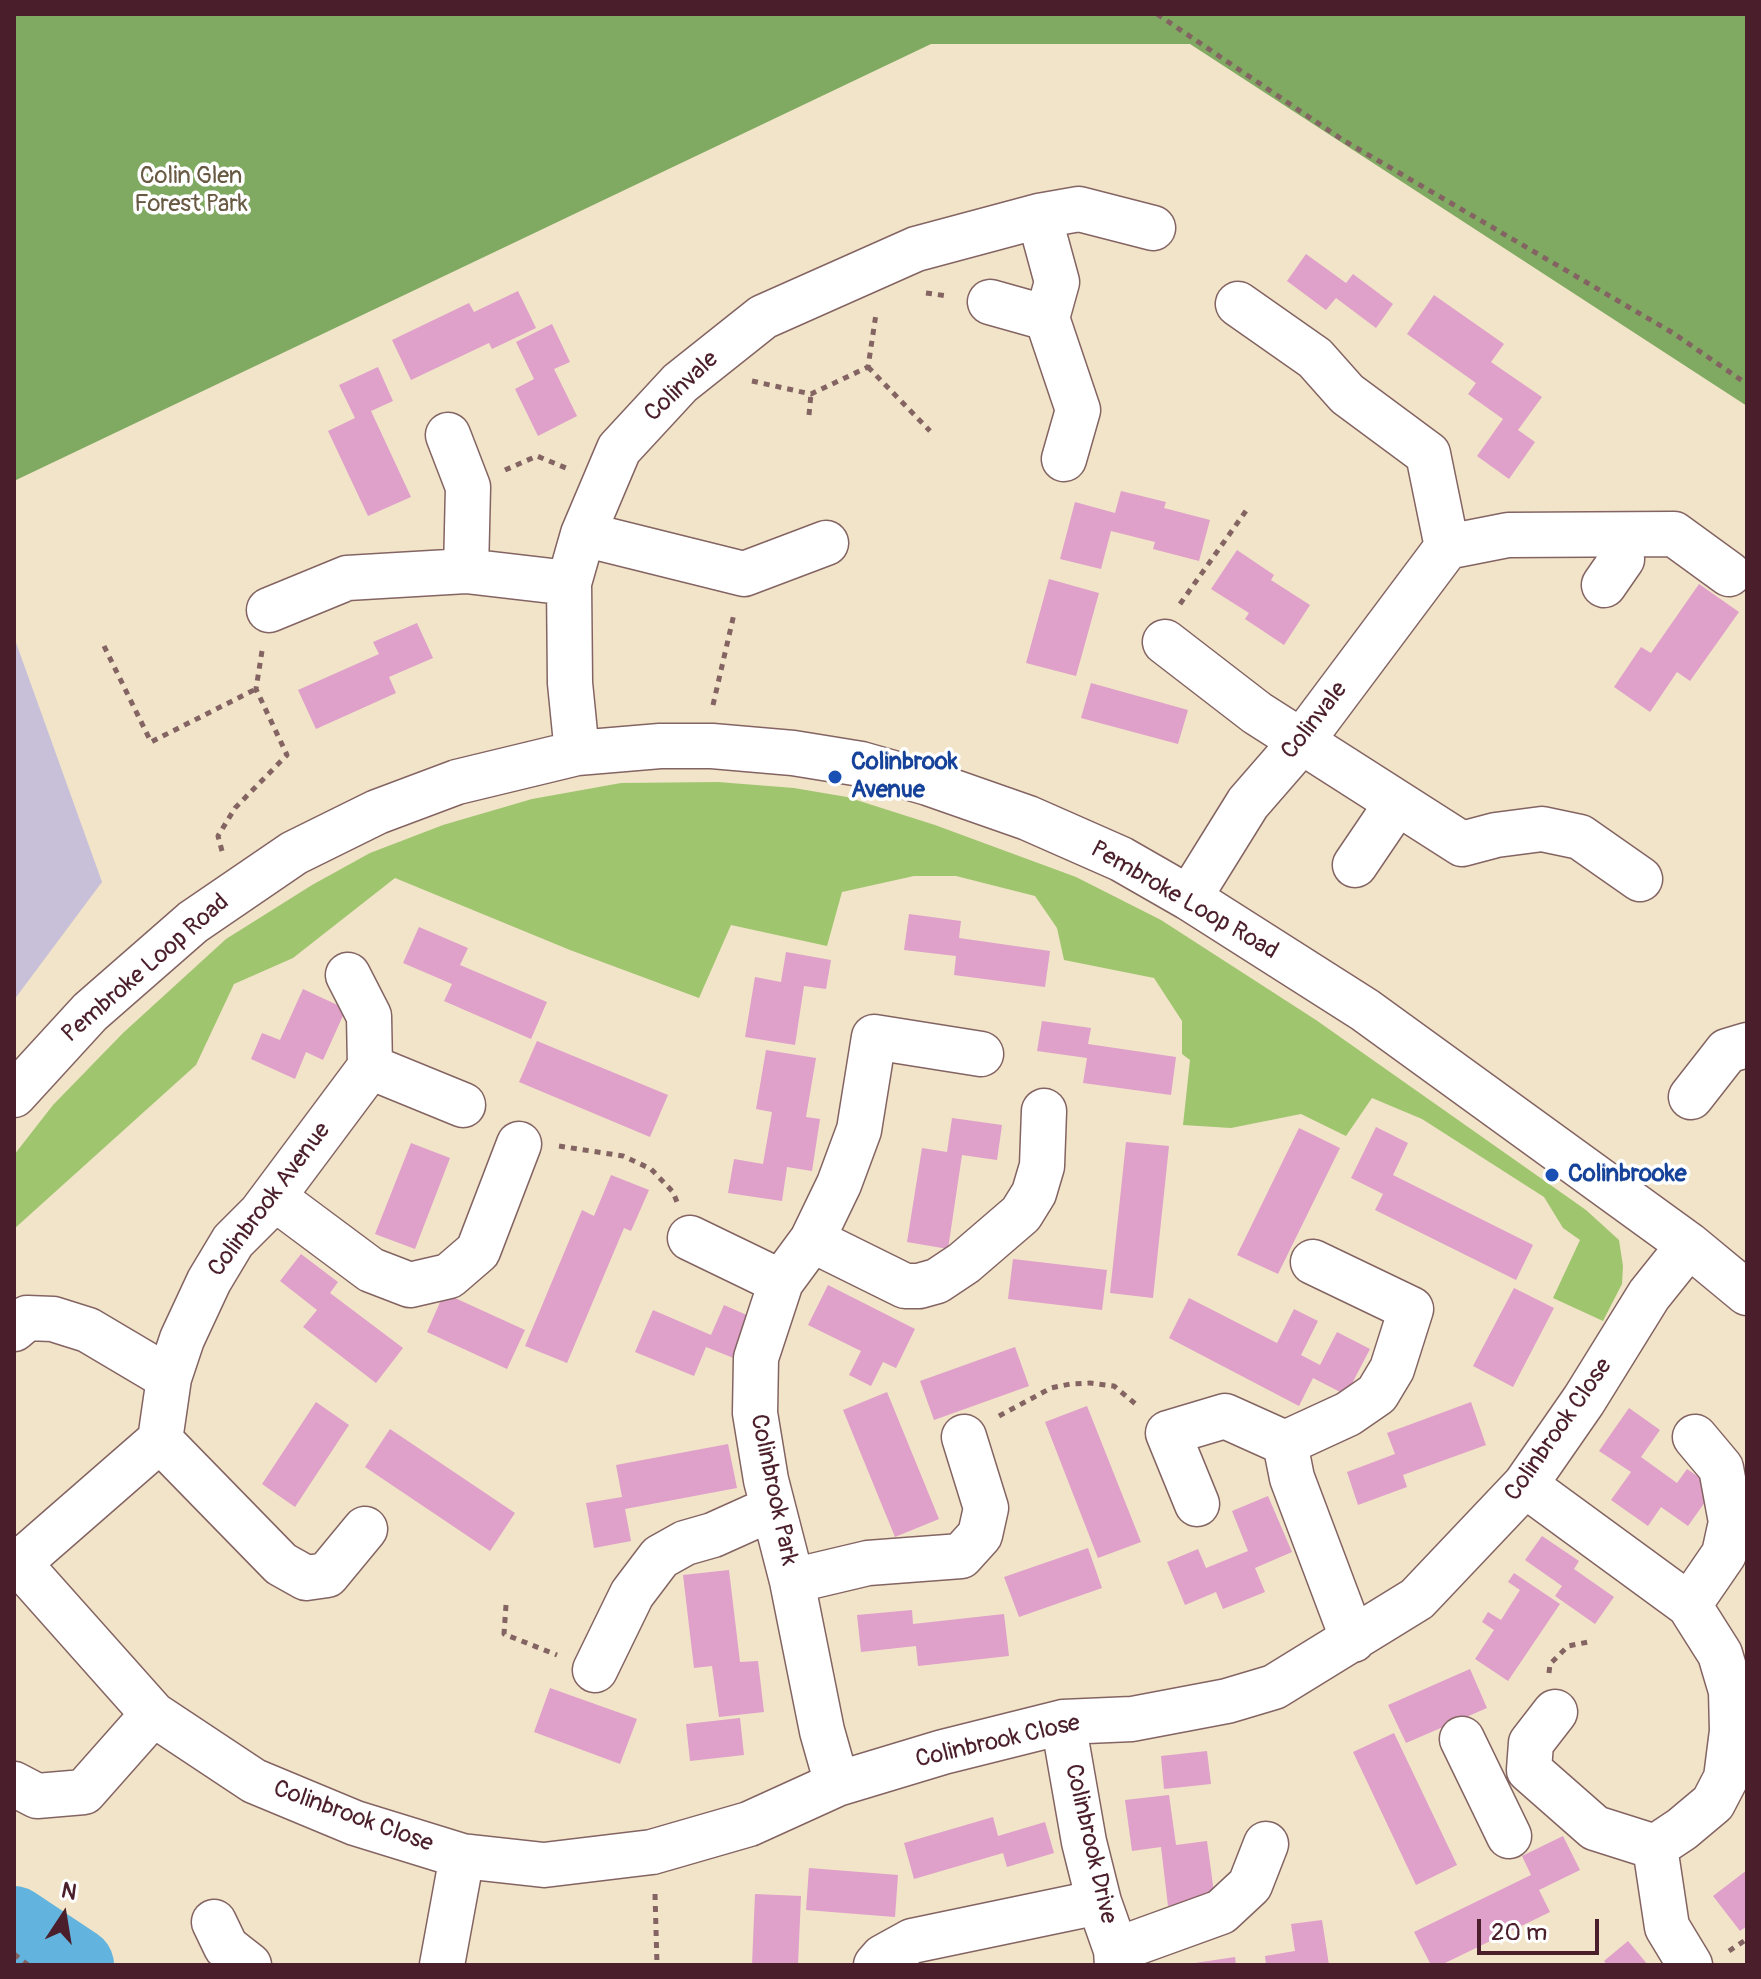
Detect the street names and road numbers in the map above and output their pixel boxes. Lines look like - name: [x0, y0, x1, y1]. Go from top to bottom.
- street label: Colinvale: [639, 346, 725, 428]
- street label: Colinvale: [1276, 676, 1354, 766]
- street label: Pembroke Loop Road: [1085, 836, 1283, 966]
- street label: Pembroke Loop Road: [57, 889, 235, 1049]
- street label: Colinbrook Avenue: [203, 1117, 337, 1283]
- street label: Colinbrook Close: [1499, 1353, 1619, 1507]
- street label: Colinbrook Park: [743, 1412, 803, 1568]
- street label: Colinbrook Close: [913, 1709, 1083, 1775]
- street label: Colinbrook Drive: [1058, 1761, 1122, 1927]
- street label: Colinbrook Close: [269, 1775, 437, 1859]

